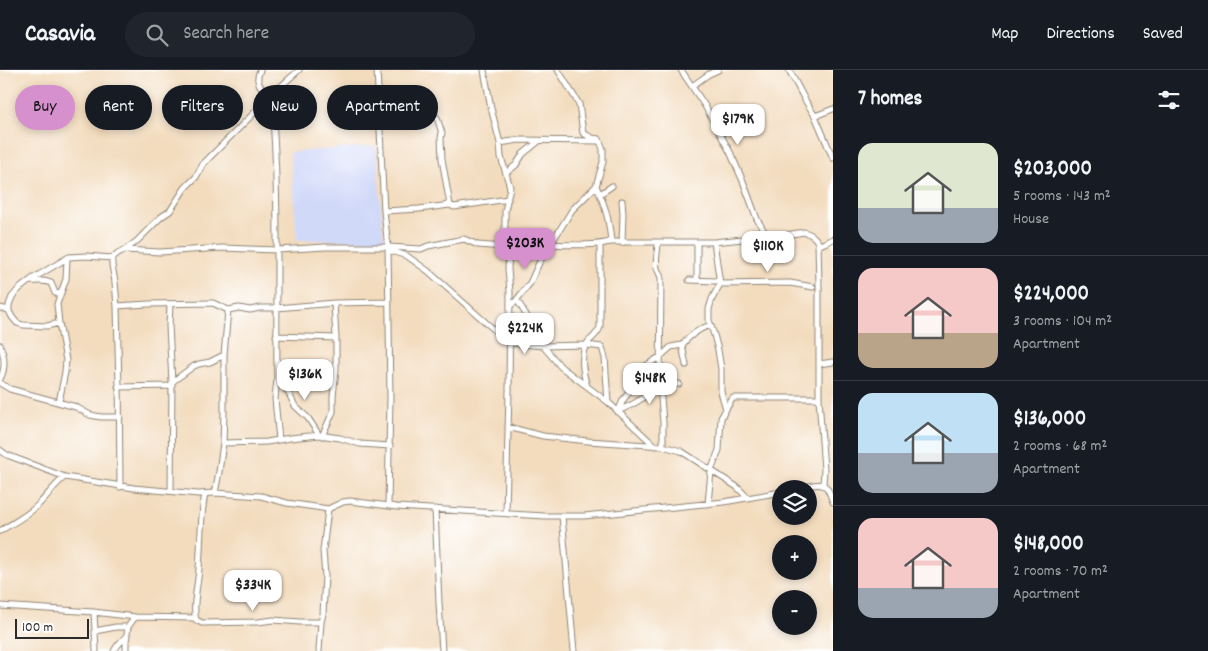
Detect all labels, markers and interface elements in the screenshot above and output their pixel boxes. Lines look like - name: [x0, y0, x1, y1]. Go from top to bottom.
- search box: [125, 12, 475, 57]
- text: Casavia: [25, 18, 95, 52]
- icon: search: [143, 21, 171, 49]
- text: Search here: [183, 21, 269, 48]
- text: Map: [991, 22, 1018, 47]
- text: Directions: [1046, 22, 1115, 47]
- text: Saved: [1143, 22, 1183, 47]
- chip: Buy: [15, 85, 75, 130]
- chip: Rent: [85, 85, 152, 130]
- chip: Filters: [162, 85, 243, 130]
- chip: New: [253, 85, 317, 130]
- chip: Apartment: [327, 85, 438, 130]
- text: 7 homes: [858, 85, 922, 115]
- icon: filters: [1155, 86, 1183, 114]
- pin: $179K: [703, 104, 773, 146]
- text: $179K: [722, 108, 754, 131]
- text: $203,000: [1013, 155, 1092, 185]
- icon: home: [898, 163, 958, 223]
- text: 5 rooms · 143 m²: [1013, 185, 1111, 208]
- text: House: [1013, 208, 1049, 231]
- pin: $203K: [490, 228, 560, 270]
- pin: $110K: [733, 230, 803, 273]
- text: $203K: [506, 232, 544, 255]
- text: $110K: [752, 235, 784, 258]
- text: $224,000: [1013, 280, 1089, 310]
- icon: home: [898, 288, 958, 348]
- text: 3 rooms · 104 m²: [1013, 310, 1112, 333]
- pin: $224K: [490, 312, 560, 355]
- text: $224K: [507, 317, 543, 340]
- text: Apartment: [1013, 333, 1080, 356]
- pin: $136K: [270, 358, 340, 401]
- pin: $148K: [615, 362, 685, 405]
- text: $136K: [288, 363, 322, 386]
- text: $148K: [634, 367, 666, 390]
- text: $136,000: [1013, 405, 1086, 435]
- icon: home: [898, 413, 958, 473]
- text: 2 rooms · 68 m²: [1013, 435, 1107, 458]
- text: Apartment: [1013, 458, 1080, 481]
- map controls: [772, 480, 817, 635]
- button: layers: [772, 480, 817, 525]
- text: $148,000: [1013, 530, 1084, 560]
- button: +: [772, 535, 817, 580]
- icon: home: [898, 538, 958, 598]
- text: 2 rooms · 70 m²: [1013, 560, 1108, 583]
- pin: $334K: [218, 570, 288, 612]
- text: $334K: [235, 574, 271, 597]
- text: Apartment: [1013, 583, 1080, 606]
- button: −: [772, 590, 817, 635]
- scale bar: [15, 616, 89, 639]
- text: 100 m: [22, 618, 53, 638]

